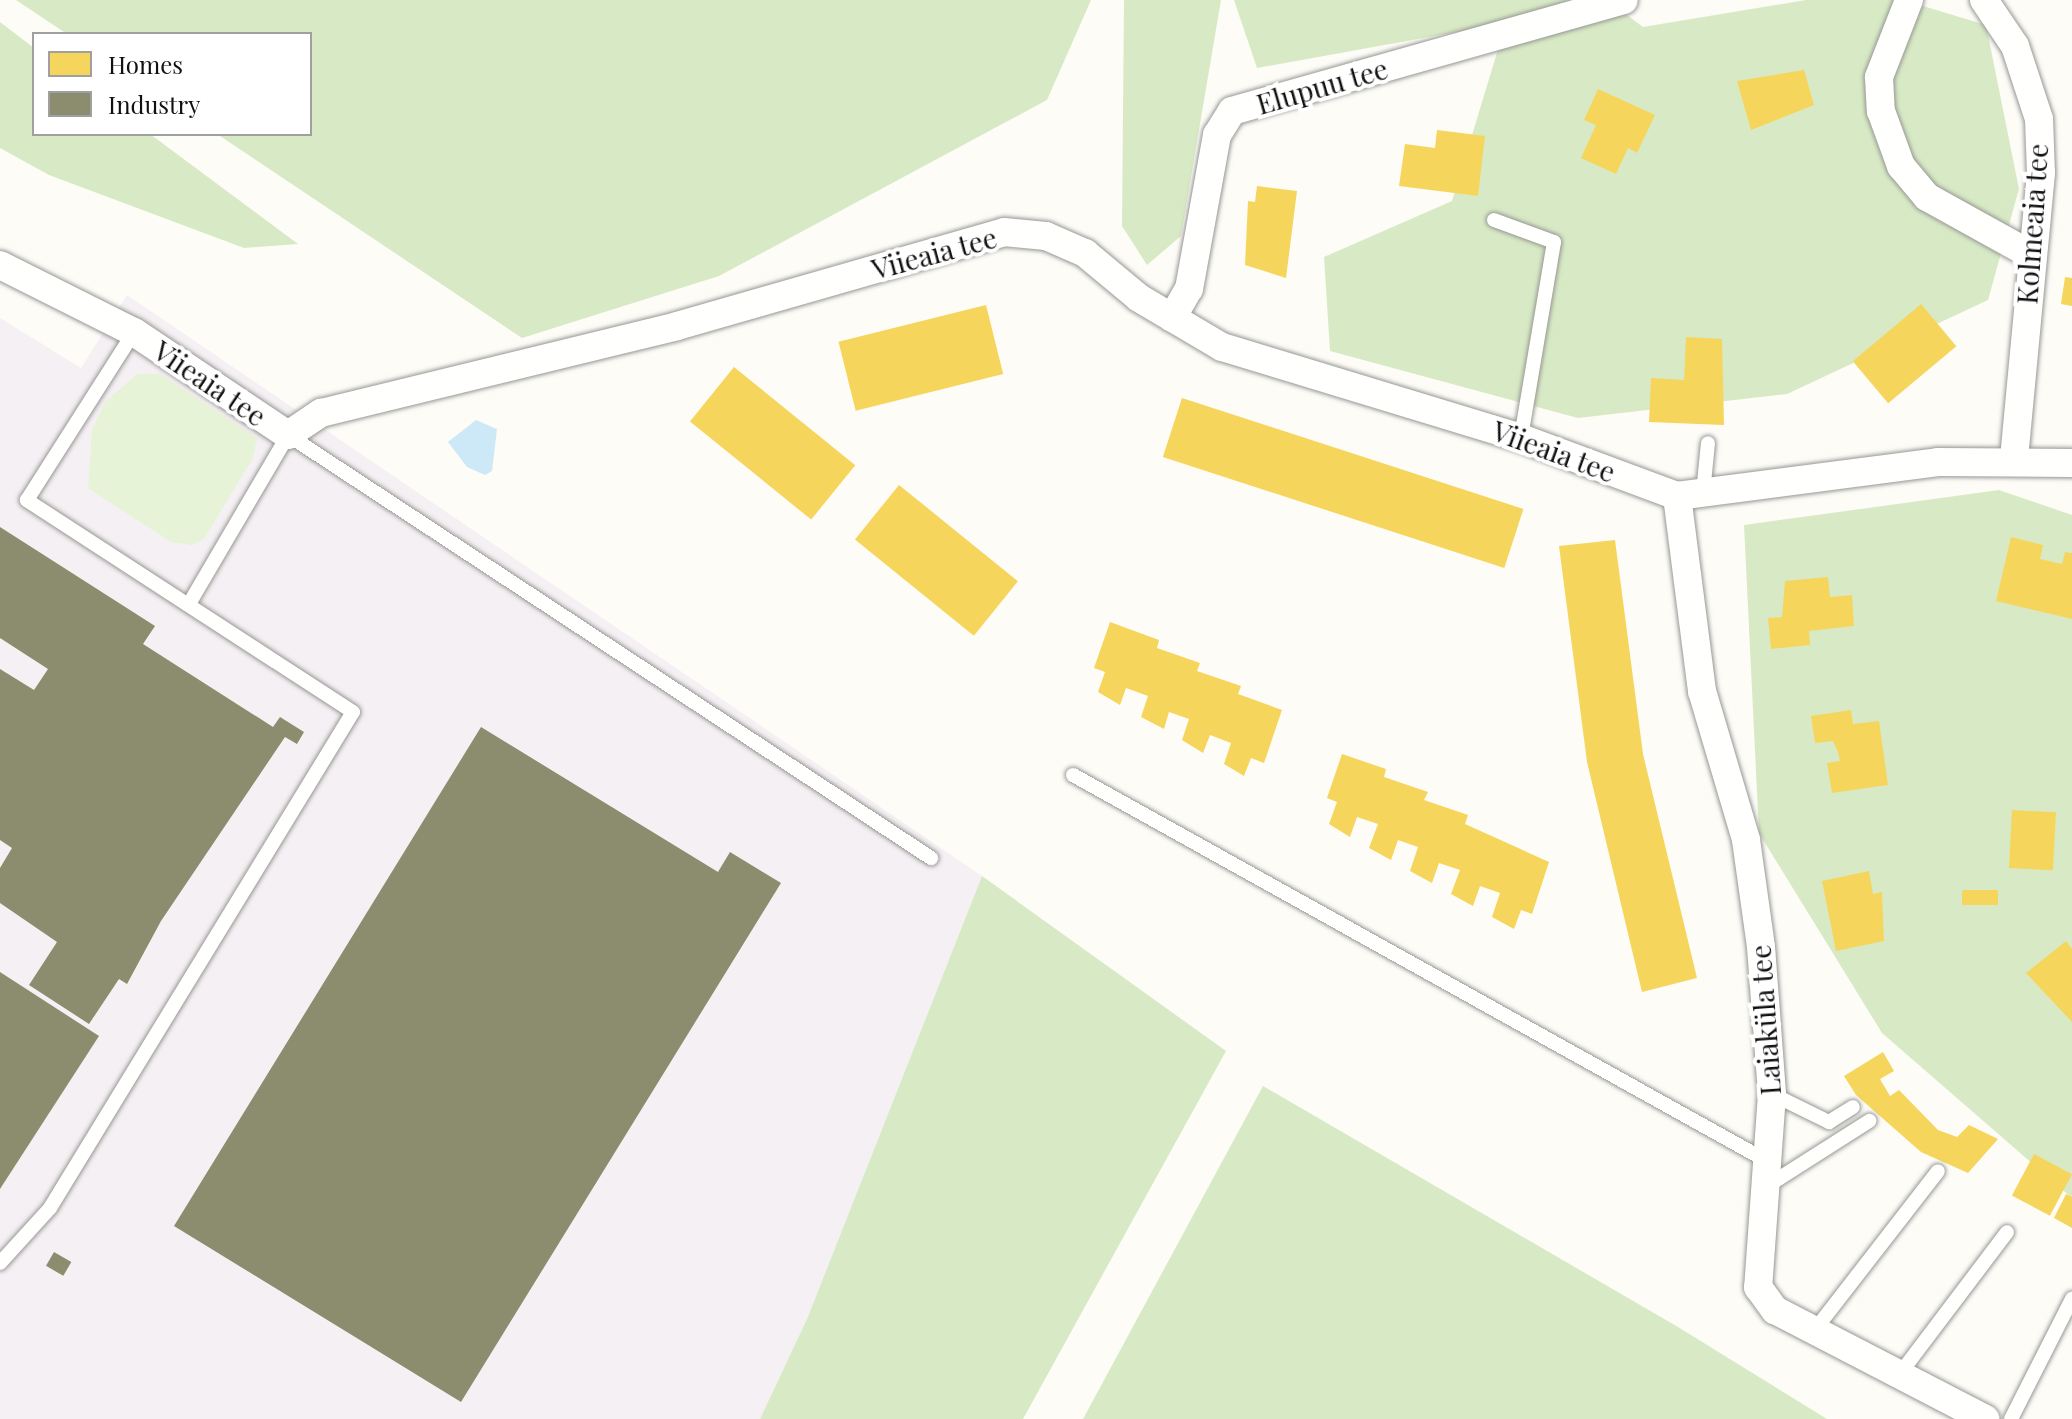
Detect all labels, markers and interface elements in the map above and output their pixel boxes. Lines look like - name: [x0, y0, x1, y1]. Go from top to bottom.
- legend: [32, 32, 312, 136]
- text: Homes: [108, 48, 183, 80]
- street label: Elupuu tee: [1252, 51, 1392, 121]
- text: Industry: [108, 88, 200, 120]
- street label: Kolmeaia tee: [2010, 142, 2054, 306]
- street label: Viieaia tee: [867, 220, 1001, 286]
- street label: Viieaia tee: [147, 333, 273, 433]
- street label: Viieaia tee: [1488, 413, 1620, 489]
- street label: Laiaküla tee: [1743, 943, 1787, 1097]

